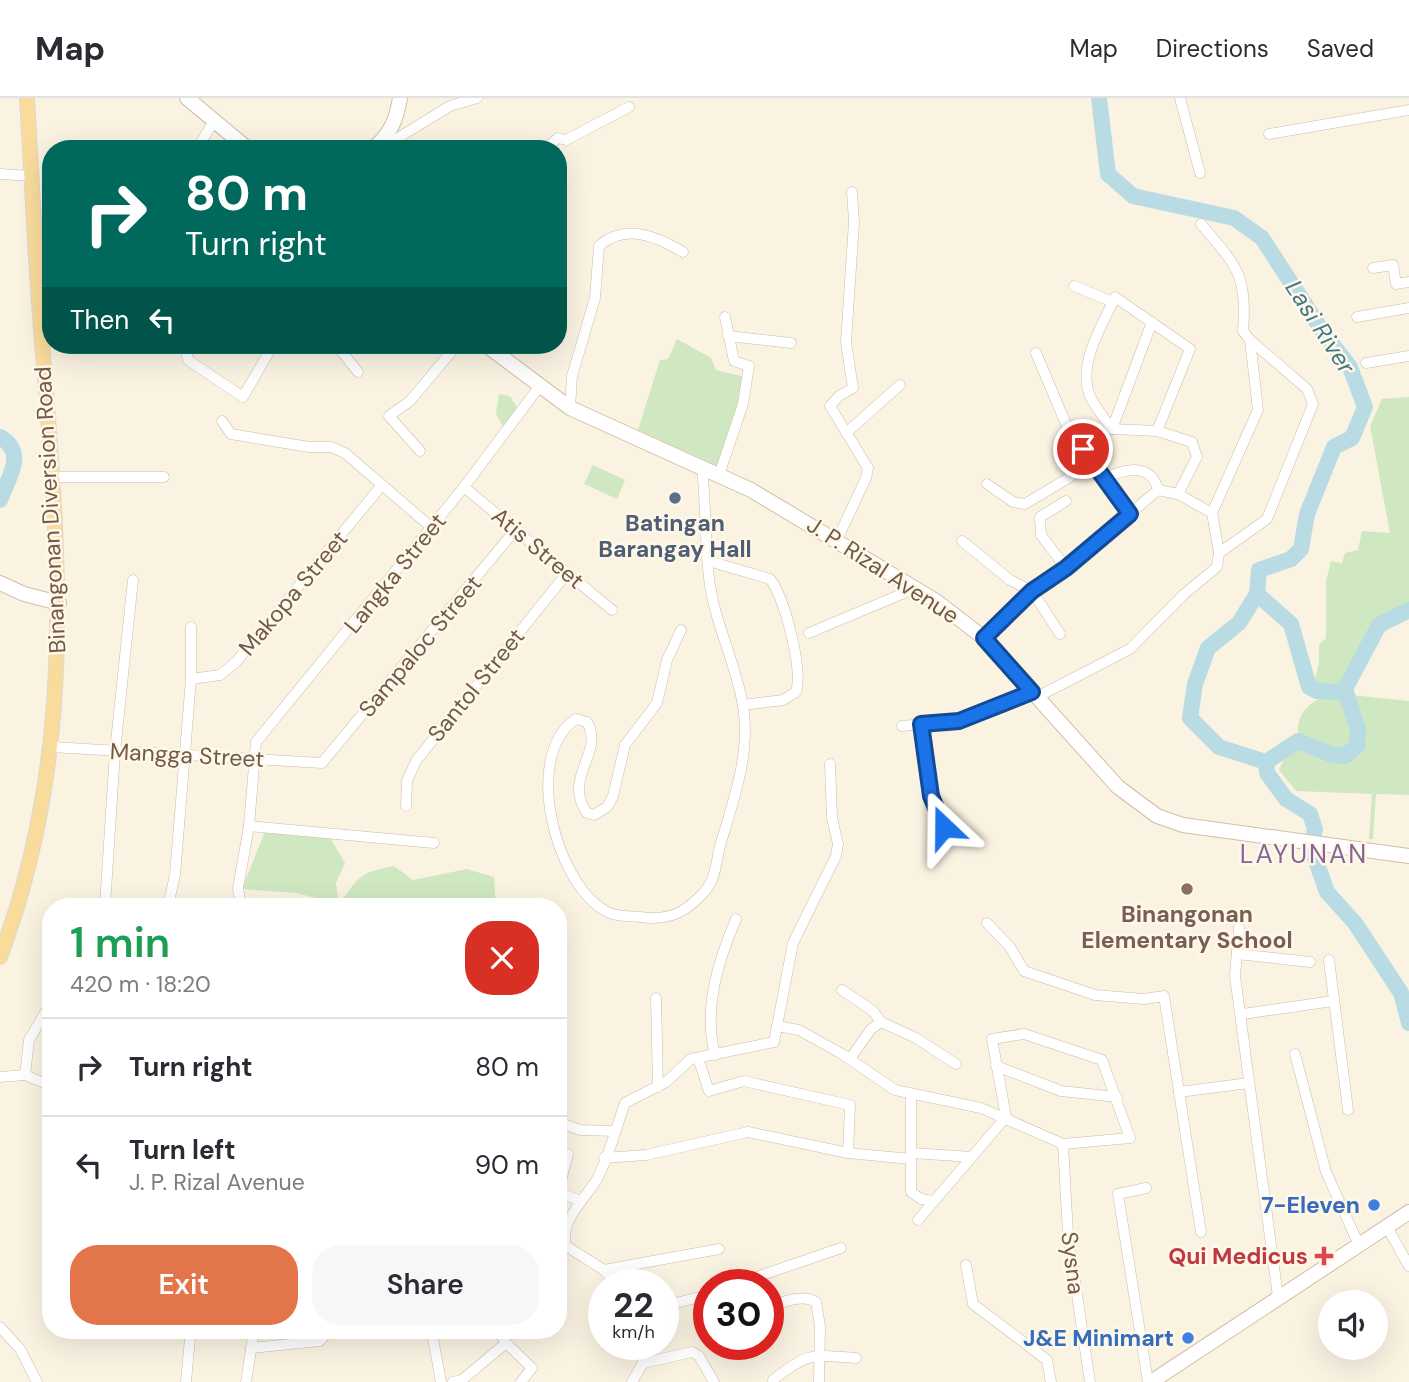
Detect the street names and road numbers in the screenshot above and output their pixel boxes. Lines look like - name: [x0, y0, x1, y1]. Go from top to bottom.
- street label: Binangonan Diversion Road: [28, 366, 72, 654]
- street label: Atis Street: [486, 501, 590, 595]
- street label: Langka Street: [337, 507, 453, 639]
- street label: J. P. Rizal Avenue: [801, 510, 965, 630]
- street label: Makopa Street: [232, 524, 354, 662]
- street label: Sampaloc Street: [352, 569, 488, 723]
- street label: Santol Street: [421, 622, 531, 748]
- street label: Mangga Street: [109, 736, 265, 774]
- street label: Sysna: [1054, 1230, 1092, 1296]

